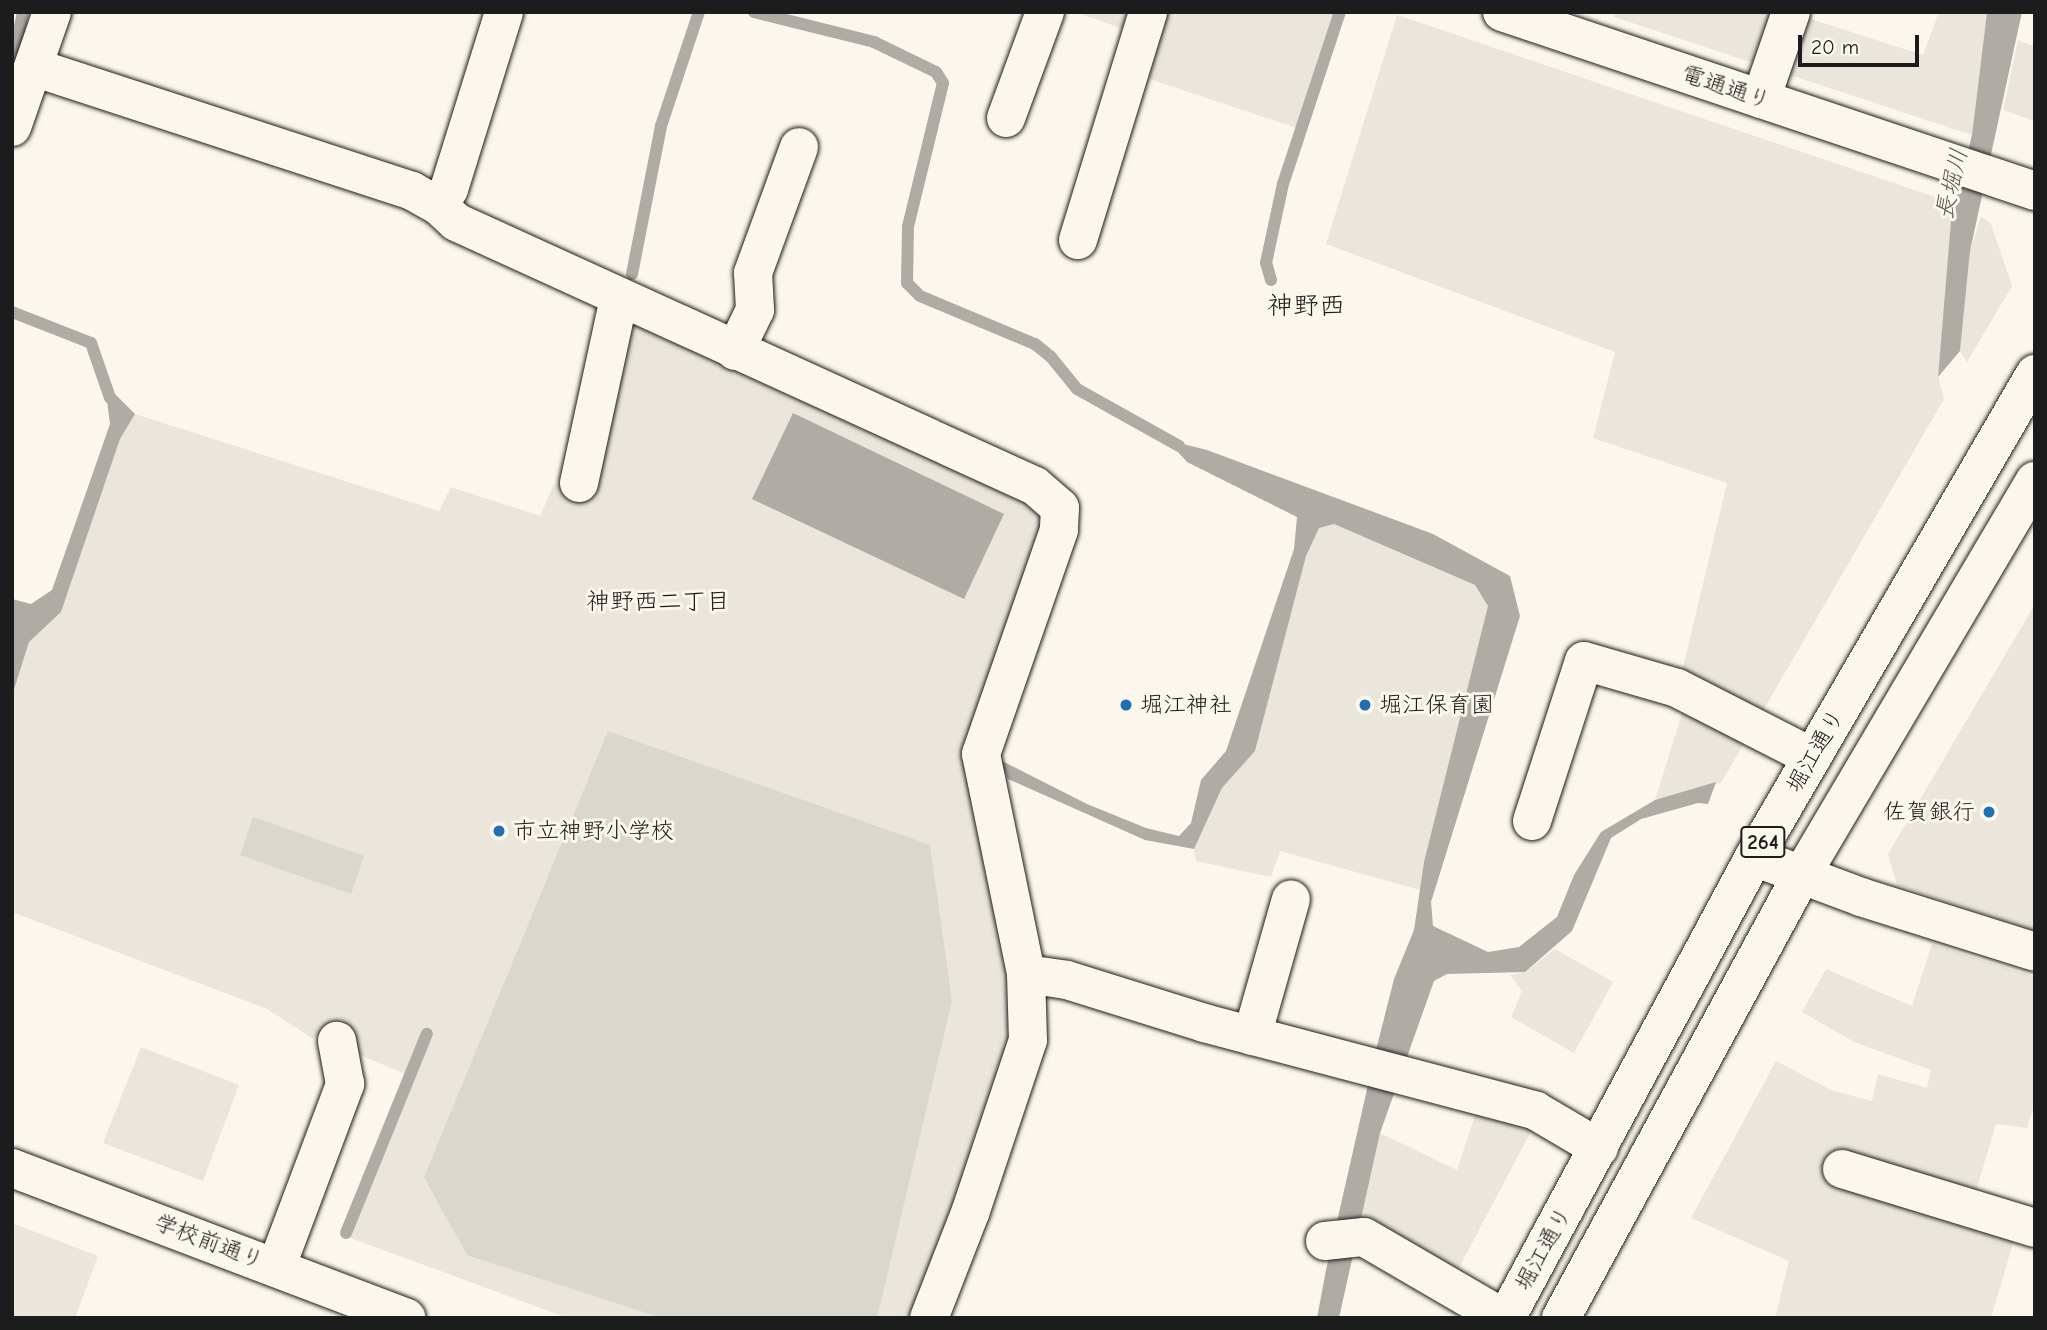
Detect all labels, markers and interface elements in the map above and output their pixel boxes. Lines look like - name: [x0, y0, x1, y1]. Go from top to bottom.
- scale bar: [1802, 21, 1923, 65]
- text: 20 m: [1811, 35, 1859, 59]
- street label: 電通通り: [1678, 61, 1774, 115]
- water label: 長堀川: [1930, 146, 1974, 222]
- district label: 神野西: [1267, 291, 1345, 323]
- district label: 神野西二丁目: [586, 588, 730, 616]
- place label: 堀江神社: [1140, 691, 1232, 719]
- place label: 堀江保育園: [1379, 691, 1494, 719]
- marker: 堀江神社: [1118, 697, 1134, 713]
- marker: 堀江保育園: [1357, 697, 1373, 713]
- street label: 堀江通り: [1781, 704, 1851, 798]
- place label: 佐賀銀行: [1883, 798, 1975, 826]
- marker: 佐賀銀行: [1981, 804, 1997, 820]
- place label: 市立神野小学校: [513, 817, 674, 845]
- marker: 市立神野小学校: [491, 823, 507, 839]
- road number: 264: [1740, 824, 1786, 860]
- street label: 堀江通り: [1510, 1202, 1578, 1296]
- street label: 学校前通り: [150, 1209, 268, 1275]

